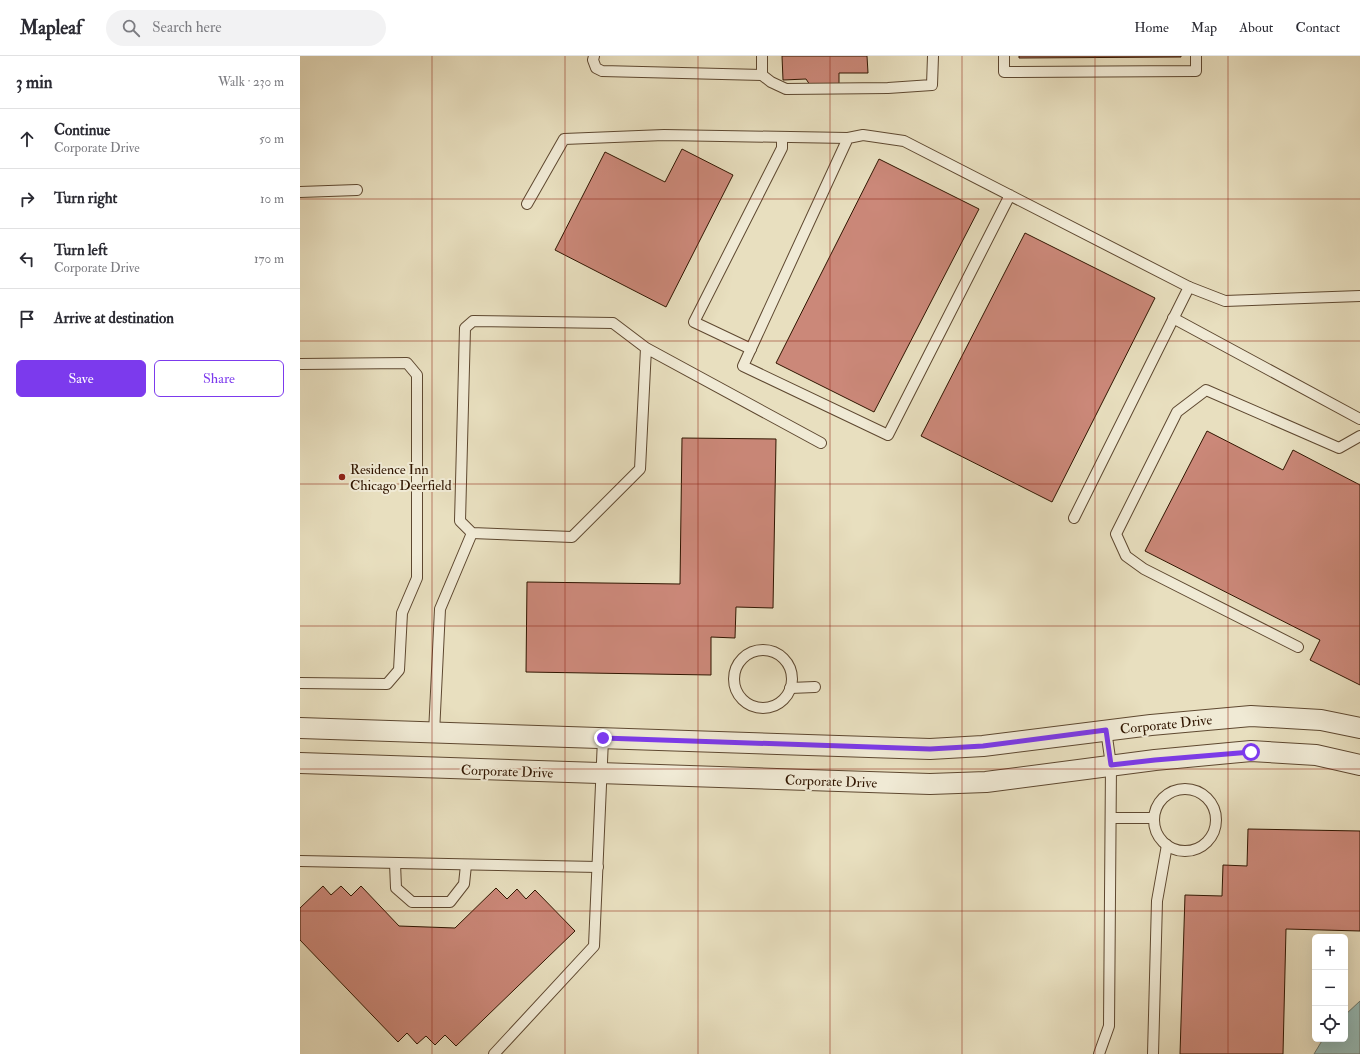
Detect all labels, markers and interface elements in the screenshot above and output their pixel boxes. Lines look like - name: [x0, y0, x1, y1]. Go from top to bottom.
- search box: [106, 10, 386, 46]
- text: Mapleaf: [20, 16, 82, 40]
- icon: search: [120, 17, 142, 39]
- text: Search here: [152, 18, 222, 37]
- text: Home: [1134, 19, 1169, 36]
- text: Map: [1191, 19, 1217, 36]
- text: About: [1239, 19, 1273, 36]
- text: Contact: [1295, 19, 1340, 36]
- text: 3 min: [16, 72, 53, 93]
- text: Walk · 230 m: [218, 74, 284, 90]
- text: Continue: [54, 121, 110, 140]
- icon: ahead: [16, 128, 38, 150]
- text: 50 m: [259, 131, 284, 147]
- text: Corporate Drive: [54, 140, 140, 156]
- icon: right: [16, 188, 38, 210]
- text: Turn right: [54, 189, 117, 208]
- text: 10 m: [260, 191, 284, 207]
- text: Turn left: [54, 241, 108, 260]
- icon: left: [16, 248, 38, 270]
- text: 170 m: [254, 251, 284, 267]
- text: Corporate Drive: [54, 260, 140, 276]
- icon: arrive: [16, 308, 38, 330]
- text: Arrive at destination: [54, 309, 174, 328]
- button: Save: [16, 360, 146, 397]
- button: Share: [154, 360, 284, 397]
- place label: Residence Inn Chicago Deerfield: [350, 461, 452, 494]
- marker: Residence Inn Chicago Deerfield: [337, 472, 347, 482]
- street label: Corporate Drive: [1119, 711, 1213, 739]
- route end: [594, 729, 612, 747]
- route start: [1242, 743, 1260, 761]
- street label: Corporate Drive: [460, 761, 554, 783]
- street label: Corporate Drive: [784, 771, 878, 793]
- map controls: [1312, 934, 1348, 1042]
- button: +: [1312, 934, 1348, 970]
- button: −: [1312, 970, 1348, 1006]
- button: locate: [1312, 1006, 1348, 1042]

